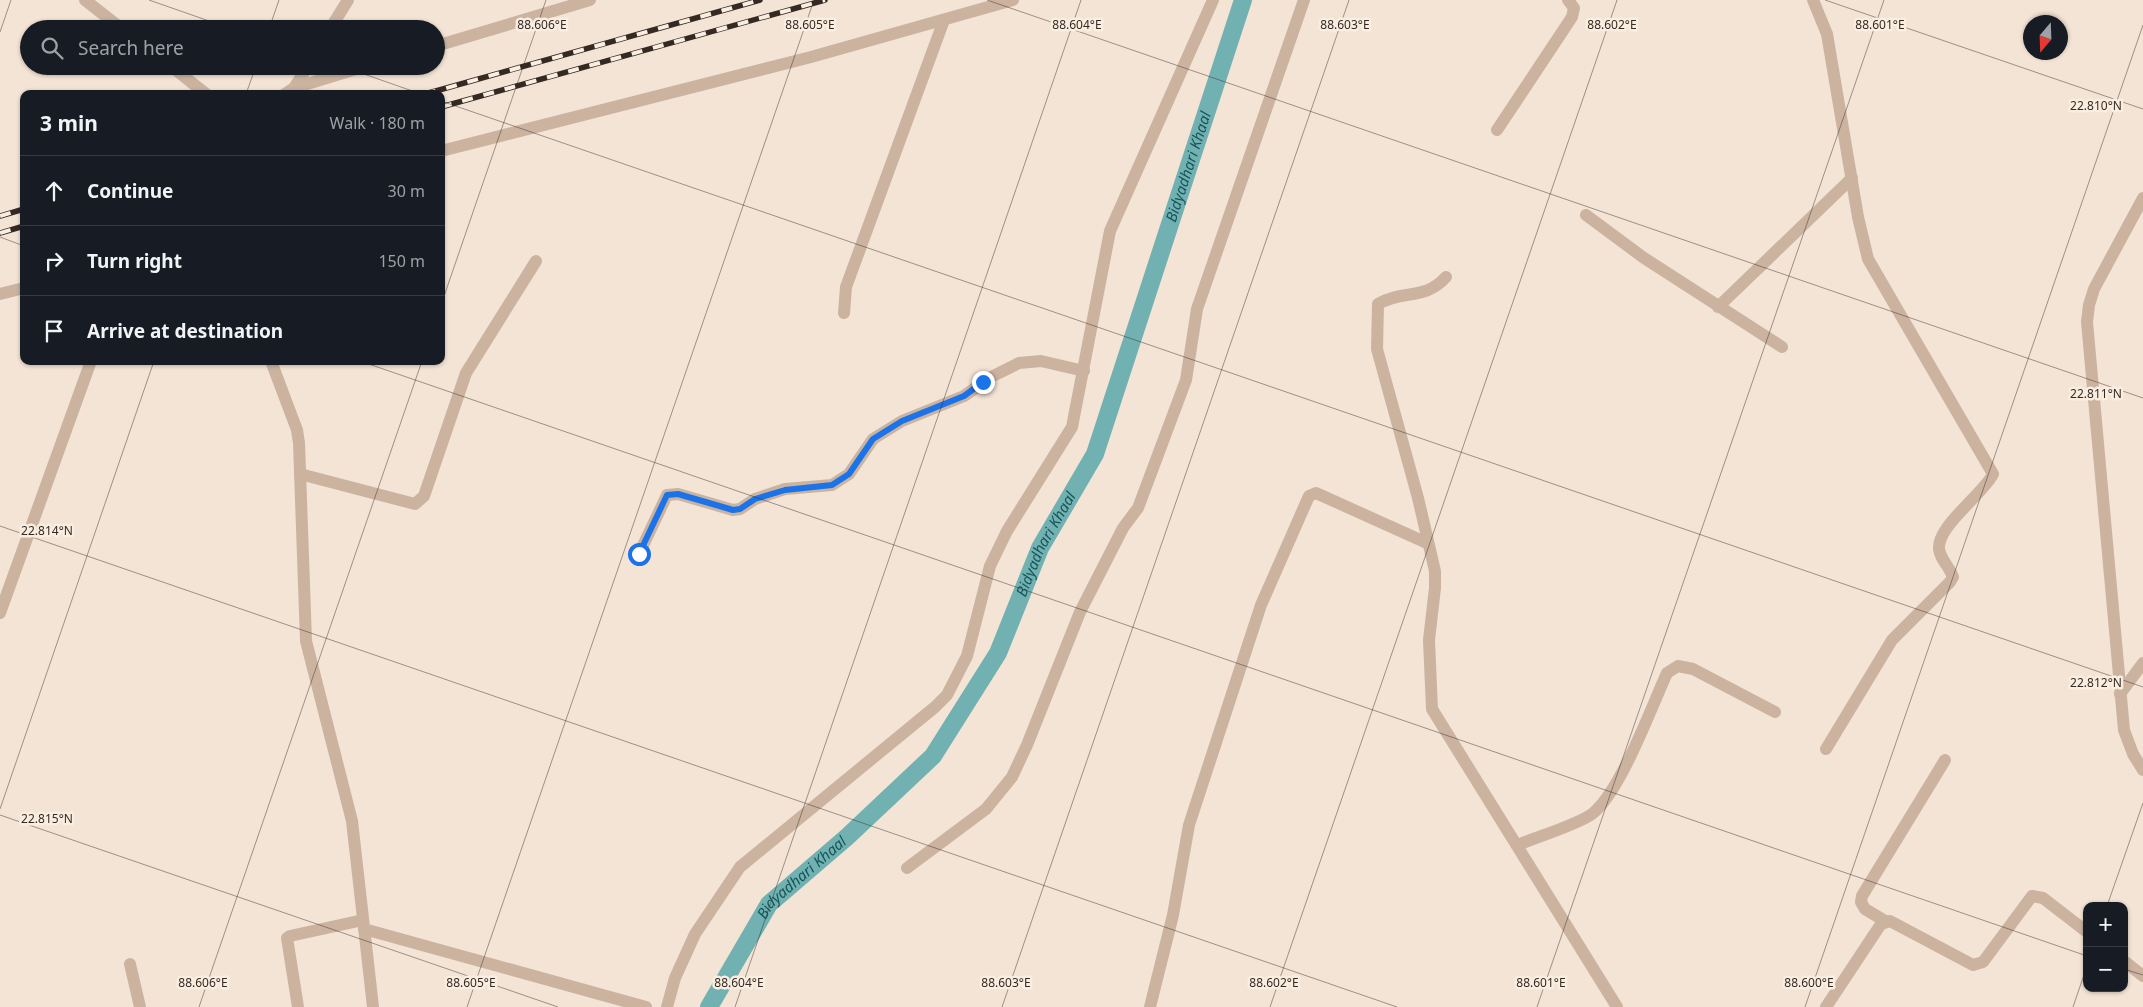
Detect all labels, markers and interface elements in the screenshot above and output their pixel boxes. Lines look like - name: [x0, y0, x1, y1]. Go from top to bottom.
- north arrow: [2023, 15, 2068, 60]
- text: 88.606°E: [517, 16, 567, 33]
- text: 88.605°E: [785, 16, 835, 33]
- text: 88.604°E: [1052, 16, 1102, 33]
- text: 88.603°E: [1320, 16, 1370, 33]
- text: 88.602°E: [1587, 16, 1637, 33]
- text: 88.601°E: [1855, 16, 1905, 33]
- search box: [20, 20, 445, 75]
- icon: search: [38, 34, 66, 62]
- text: Search here: [78, 35, 184, 61]
- text: 22.810°N: [2070, 97, 2122, 114]
- water label: Bidyadhari Khaal: [1160, 108, 1215, 224]
- text: 3 min: [40, 109, 98, 137]
- text: Walk · 180 m: [330, 112, 425, 134]
- icon: ahead: [40, 177, 68, 205]
- text: Continue: [87, 178, 173, 204]
- text: 30 m: [388, 180, 425, 202]
- icon: right: [40, 247, 68, 275]
- text: Turn right: [87, 248, 182, 274]
- text: 150 m: [378, 250, 425, 272]
- icon: arrive: [40, 317, 68, 345]
- text: Arrive at destination: [87, 318, 283, 344]
- route end: [972, 371, 995, 394]
- text: 22.811°N: [2070, 385, 2122, 402]
- water label: Bidyadhari Khaal: [1011, 487, 1080, 599]
- text: 22.814°N: [21, 522, 73, 539]
- route start: [628, 543, 651, 566]
- text: 22.812°N: [2070, 674, 2122, 691]
- text: 22.815°N: [21, 810, 73, 827]
- water label: Bidyadhari Khaal: [752, 830, 851, 922]
- map controls: [2083, 902, 2128, 992]
- button: +: [2083, 902, 2128, 947]
- button: −: [2083, 947, 2128, 992]
- text: 88.606°E: [178, 974, 228, 991]
- text: 88.605°E: [446, 974, 496, 991]
- text: 88.604°E: [714, 974, 764, 991]
- text: 88.603°E: [981, 974, 1031, 991]
- text: 88.602°E: [1249, 974, 1299, 991]
- text: 88.601°E: [1516, 974, 1566, 991]
- text: 88.600°E: [1784, 974, 1834, 991]

